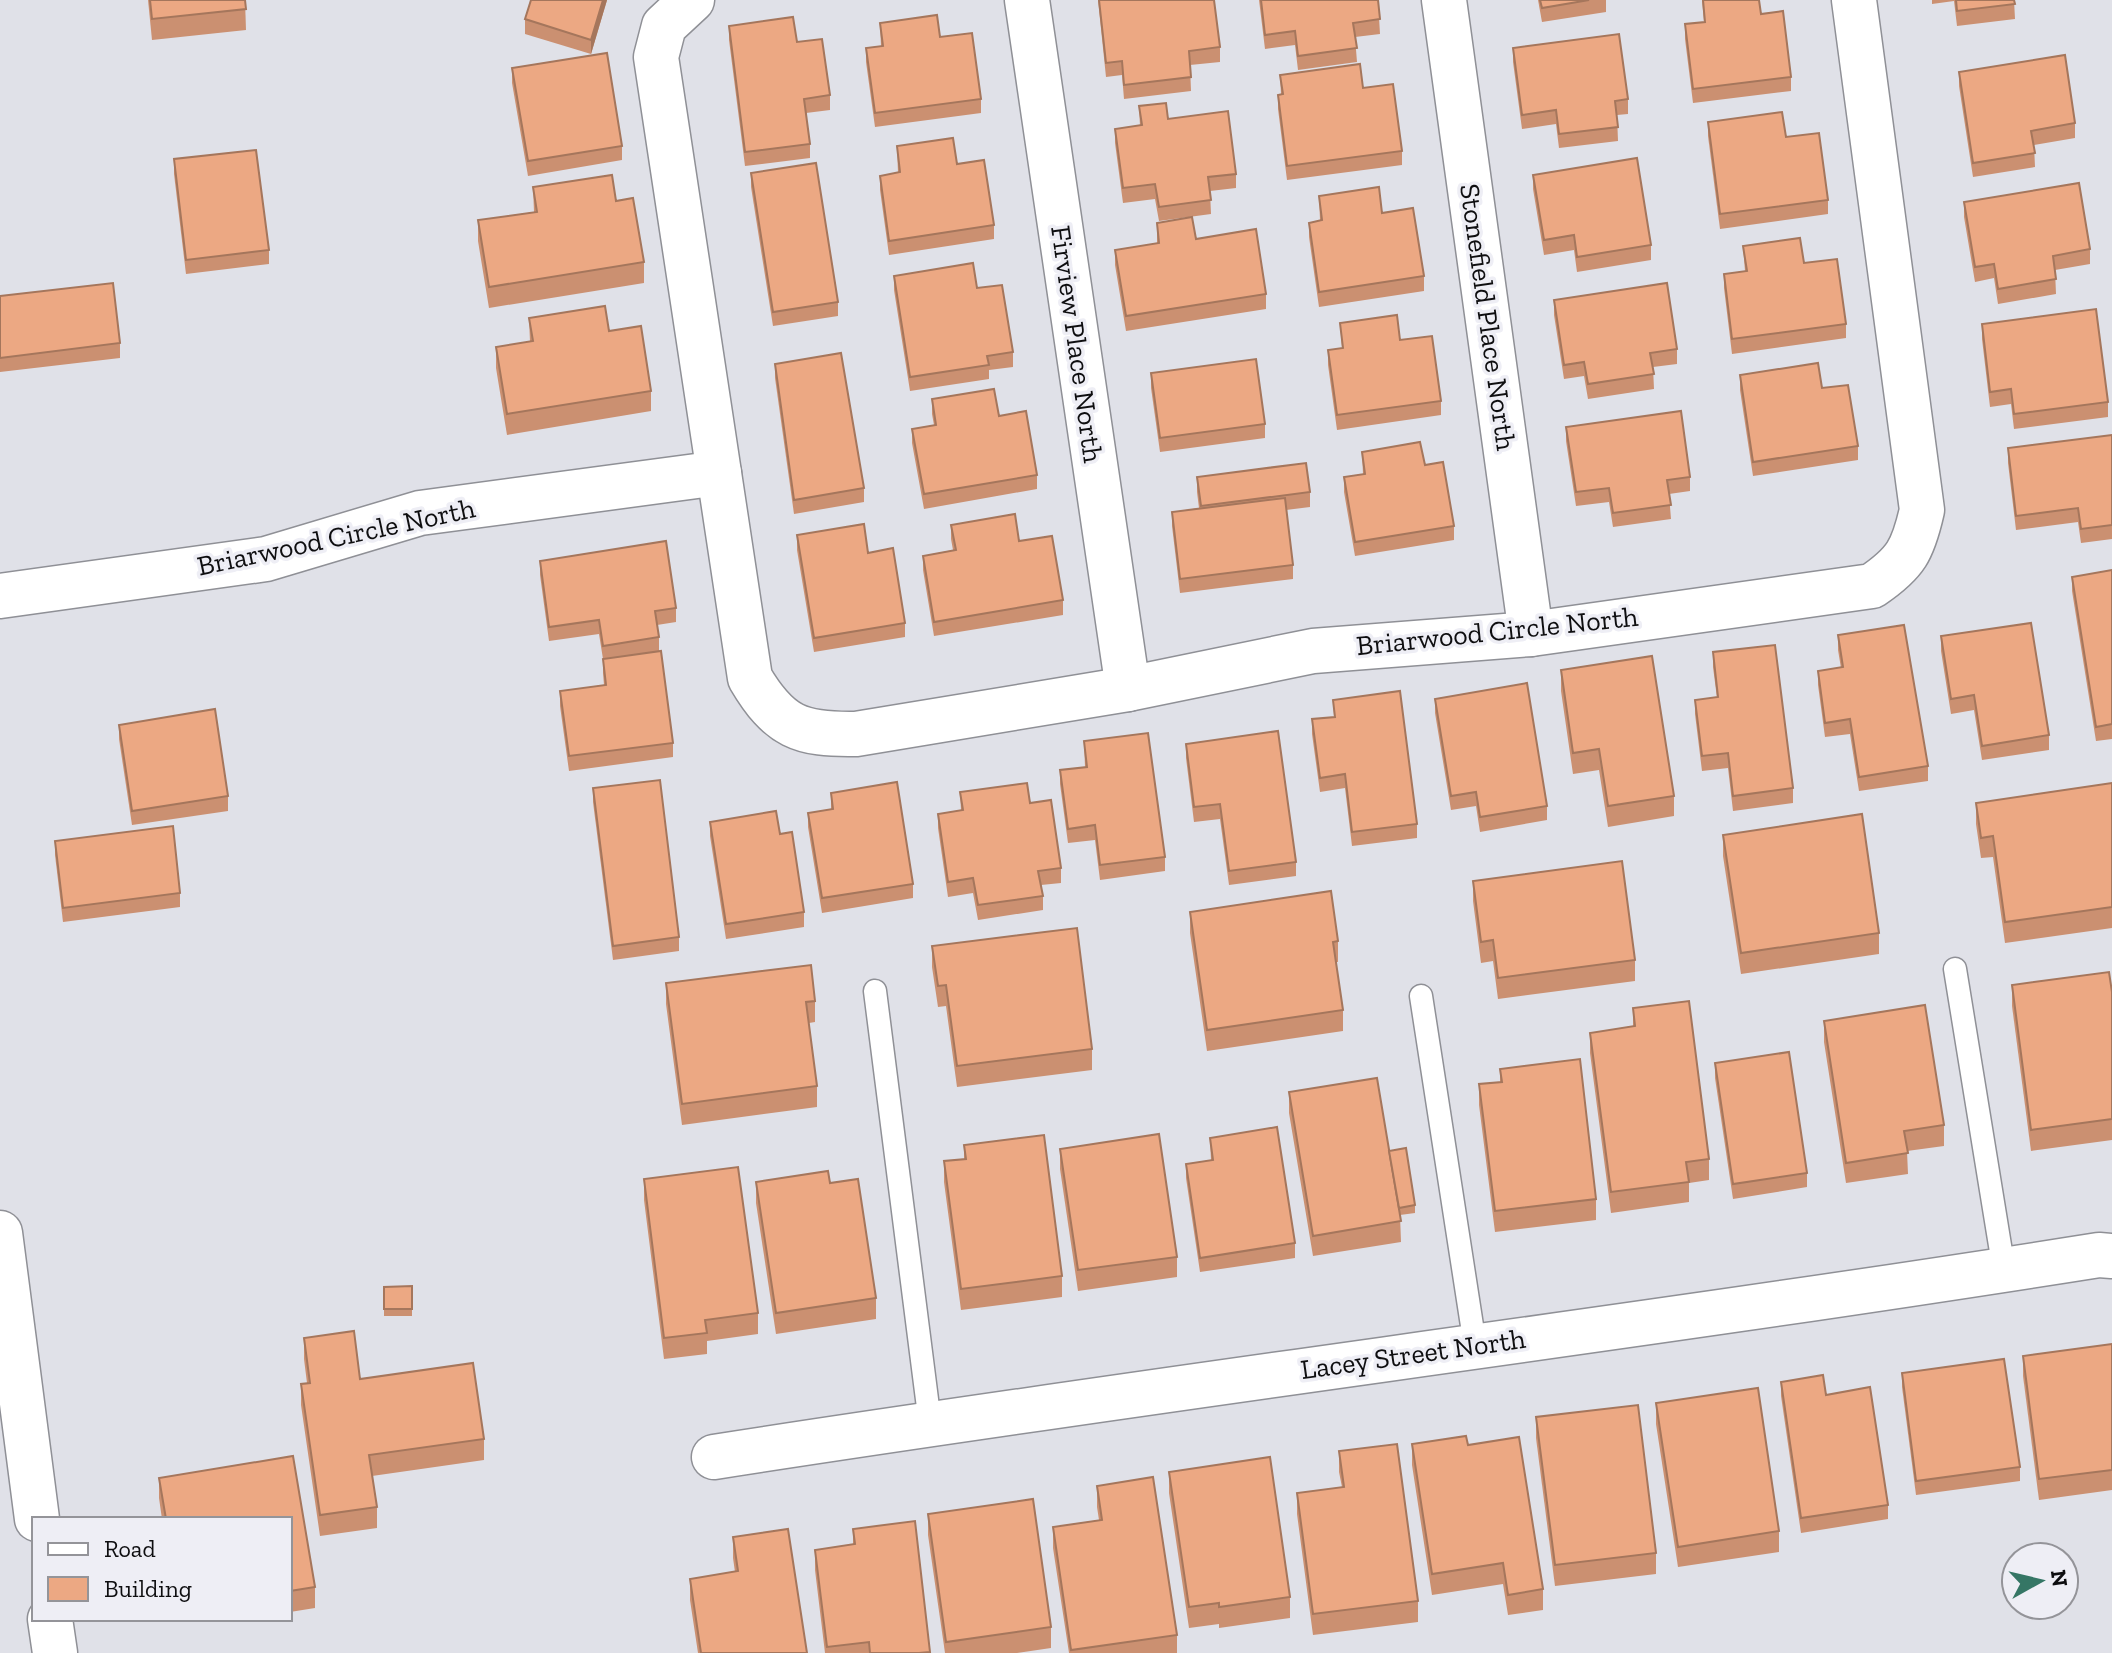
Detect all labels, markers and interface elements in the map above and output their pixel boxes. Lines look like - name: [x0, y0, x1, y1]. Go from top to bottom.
- street label: Stonefield Place North: [1453, 182, 1523, 453]
- street label: Firview Place North: [1044, 223, 1110, 465]
- street label: Briarwood Circle North: [194, 491, 478, 583]
- street label: Briarwood Circle North: [1354, 600, 1640, 662]
- street label: Lacey Street North: [1298, 1322, 1528, 1386]
- legend: [32, 1517, 292, 1621]
- text: Road: [104, 1534, 156, 1563]
- north arrow: [2000, 1541, 2080, 1621]
- text: N: [2045, 1568, 2074, 1589]
- text: Building: [104, 1574, 192, 1603]

